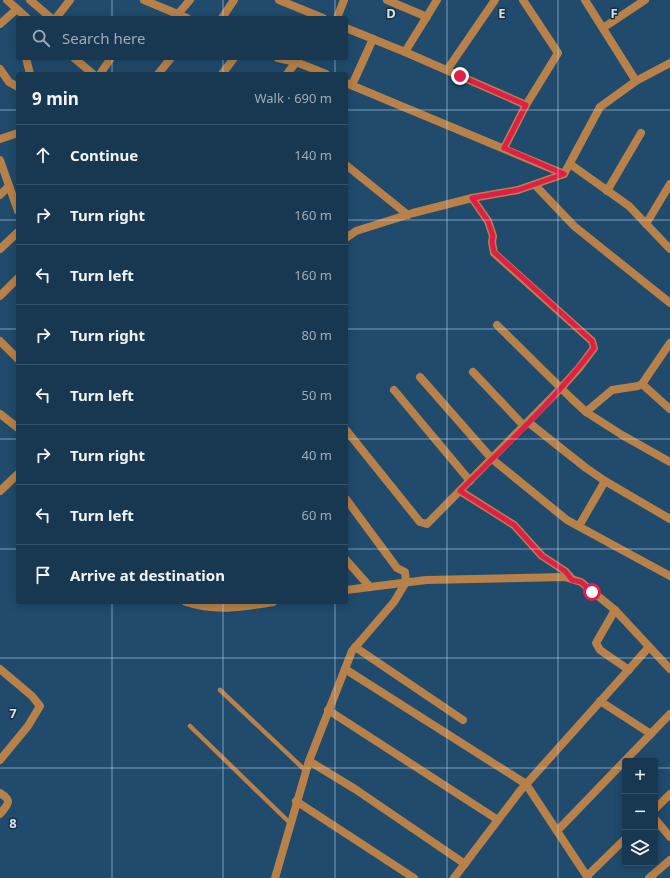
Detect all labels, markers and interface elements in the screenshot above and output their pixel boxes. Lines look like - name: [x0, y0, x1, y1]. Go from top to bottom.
- text: D: [386, 4, 396, 22]
- text: E: [498, 4, 506, 22]
- text: F: [610, 4, 618, 22]
- search box: [16, 16, 348, 60]
- icon: search: [30, 27, 52, 49]
- text: Search here: [62, 28, 145, 48]
- route end: [451, 67, 469, 85]
- text: 9 min: [32, 87, 79, 110]
- text: Walk · 690 m: [254, 89, 332, 107]
- icon: ahead: [32, 144, 54, 166]
- text: Continue: [70, 145, 138, 165]
- text: 140 m: [294, 146, 332, 164]
- icon: right: [32, 204, 54, 226]
- text: Turn right: [70, 205, 145, 225]
- text: 160 m: [294, 206, 332, 224]
- icon: left: [32, 264, 54, 286]
- text: Turn left: [70, 265, 134, 285]
- text: 160 m: [294, 266, 332, 284]
- icon: right: [32, 324, 54, 346]
- text: Turn right: [70, 325, 145, 345]
- text: 80 m: [302, 326, 332, 344]
- icon: left: [32, 384, 54, 406]
- text: Turn left: [70, 385, 134, 405]
- text: 50 m: [302, 386, 332, 404]
- icon: right: [32, 444, 54, 466]
- text: Turn right: [70, 445, 145, 465]
- text: 40 m: [302, 446, 332, 464]
- icon: left: [32, 504, 54, 526]
- text: Turn left: [70, 505, 134, 525]
- text: 60 m: [302, 506, 332, 524]
- icon: arrive: [32, 564, 54, 586]
- text: Arrive at destination: [70, 565, 225, 585]
- route start: [583, 583, 601, 601]
- text: 7: [9, 704, 17, 722]
- map controls: [622, 758, 658, 866]
- button: +: [622, 758, 658, 794]
- button: −: [622, 794, 658, 830]
- text: 8: [9, 814, 17, 832]
- button: layers: [622, 830, 658, 866]

